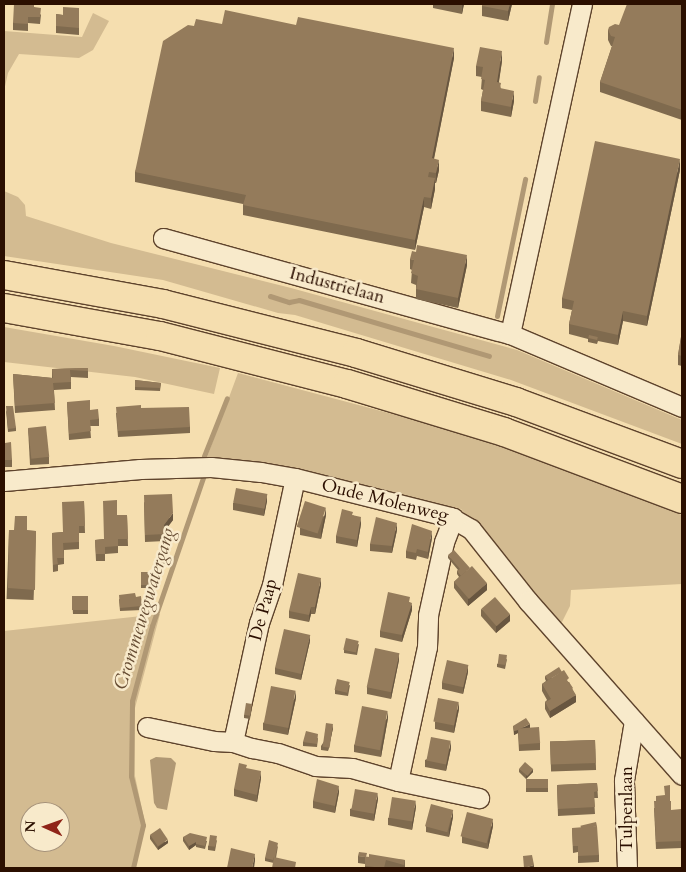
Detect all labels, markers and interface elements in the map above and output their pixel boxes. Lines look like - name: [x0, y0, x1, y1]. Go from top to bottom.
- street label: Industrielaan: [287, 263, 387, 309]
- street label: Oude Molenweg: [319, 475, 451, 527]
- water label: Crommewegwatergang: [110, 525, 180, 693]
- street label: De Paap: [245, 577, 283, 643]
- street label: Tulpenlaan: [616, 766, 638, 852]
- north arrow: [20, 802, 70, 852]
- text: N: [21, 820, 40, 833]

